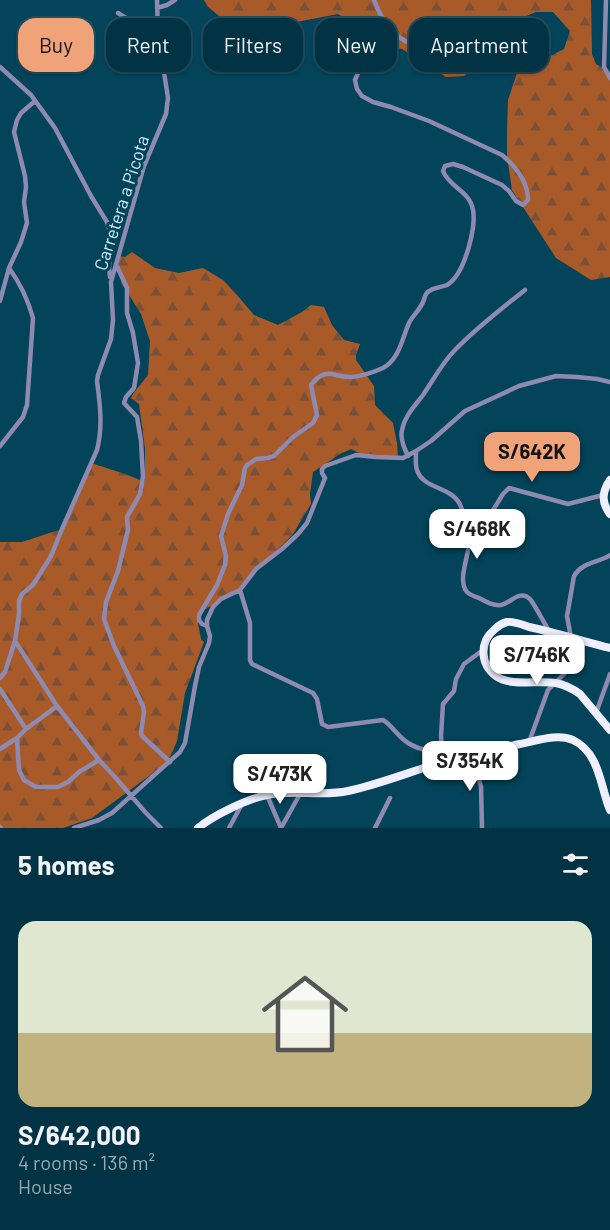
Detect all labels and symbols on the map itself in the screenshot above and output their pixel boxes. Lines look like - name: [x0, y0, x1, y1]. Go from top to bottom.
- street label: Carretera a Picota: [89, 132, 153, 273]
- pin: S/642K: [483, 432, 581, 483]
- pin: S/468K: [428, 509, 526, 560]
- pin: S/746K: [488, 635, 586, 686]
- pin: S/354K: [421, 741, 519, 792]
- pin: S/473K: [231, 754, 329, 805]

